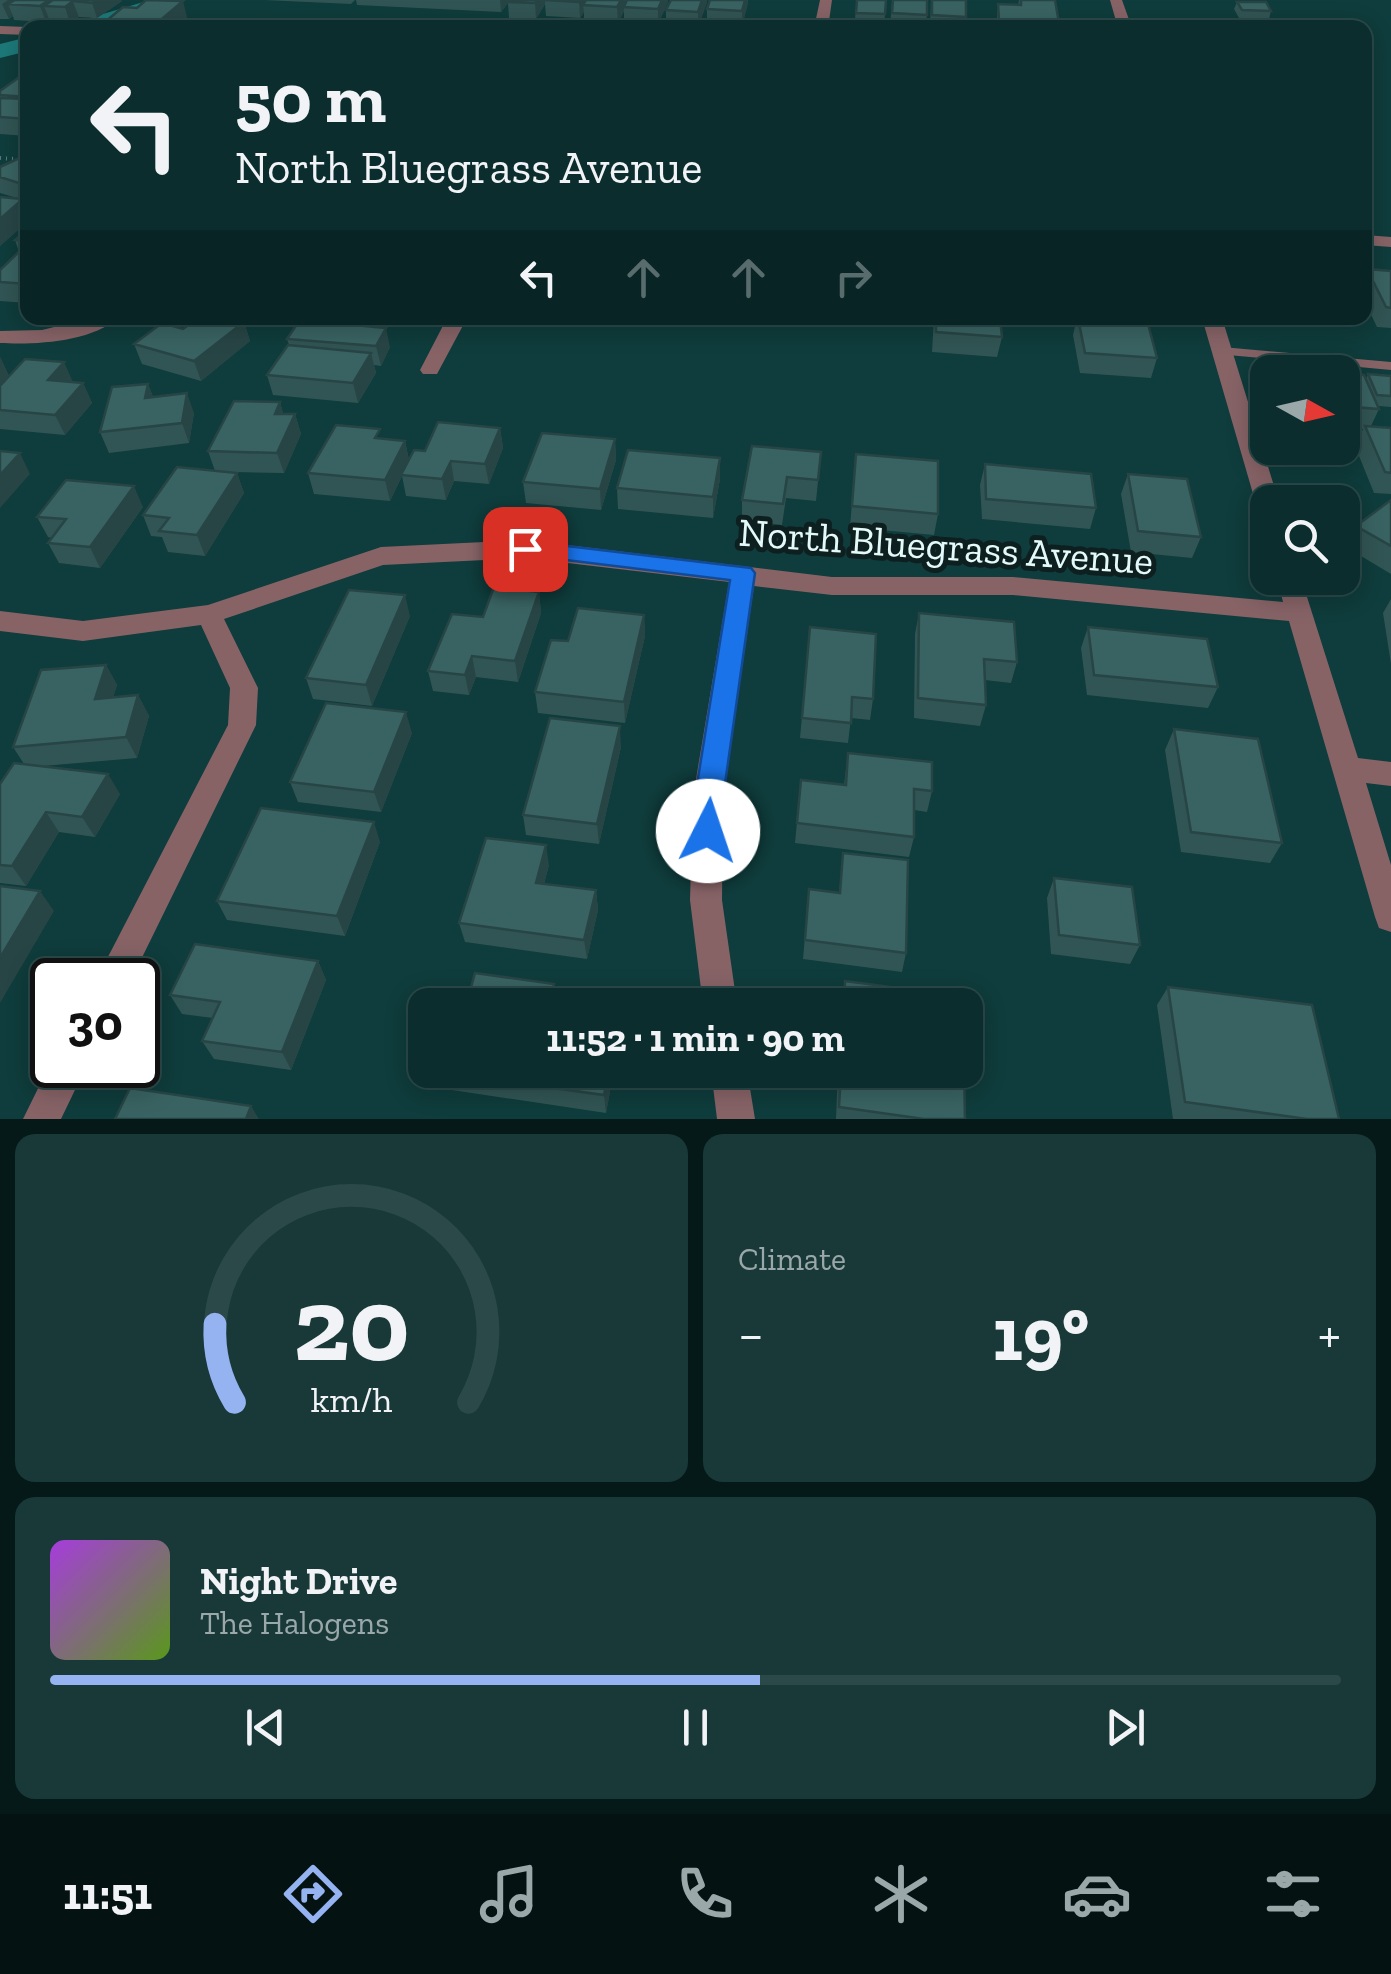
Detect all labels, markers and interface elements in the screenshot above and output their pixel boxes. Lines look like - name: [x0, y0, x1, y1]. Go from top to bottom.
- text: 50 m: [235, 56, 386, 140]
- icon: left: [70, 60, 200, 190]
- text: North Bluegrass Avenue: [235, 141, 702, 195]
- icon: left: [511, 250, 566, 305]
- icon: ahead: [616, 250, 671, 305]
- icon: ahead: [721, 250, 776, 305]
- icon: right: [826, 250, 881, 305]
- north arrow: [1250, 355, 1360, 465]
- map controls: [1250, 355, 1360, 595]
- button: search: [1250, 485, 1360, 595]
- pin: [483, 507, 568, 592]
- street label: North Bluegrass Avenue: [737, 508, 1155, 584]
- icon: arrive: [498, 522, 553, 577]
- position arrow: [656, 779, 760, 883]
- speed limit sign: 30: [30, 958, 160, 1088]
- text: 11:52 · 1 min · 90 m: [546, 1015, 845, 1061]
- text: Climate: [738, 1240, 846, 1278]
- text: 20: [294, 1262, 409, 1387]
- text: 19°: [992, 1289, 1089, 1379]
- text: −: [738, 1301, 764, 1367]
- text: +: [1318, 1301, 1341, 1367]
- text: km/h: [311, 1378, 392, 1421]
- text: Night Drive: [200, 1558, 397, 1604]
- text: The Halogens: [200, 1604, 389, 1642]
- icon: previous: [238, 1700, 293, 1755]
- icon: pause: [668, 1700, 723, 1755]
- icon: next: [1098, 1700, 1153, 1755]
- icon: directions: [278, 1859, 348, 1929]
- icon: music: [474, 1859, 544, 1929]
- icon: phone: [670, 1859, 740, 1929]
- icon: climate: [866, 1859, 936, 1929]
- icon: car: [1062, 1859, 1132, 1929]
- icon: filters: [1258, 1859, 1328, 1929]
- text: 11:51: [63, 1867, 152, 1921]

